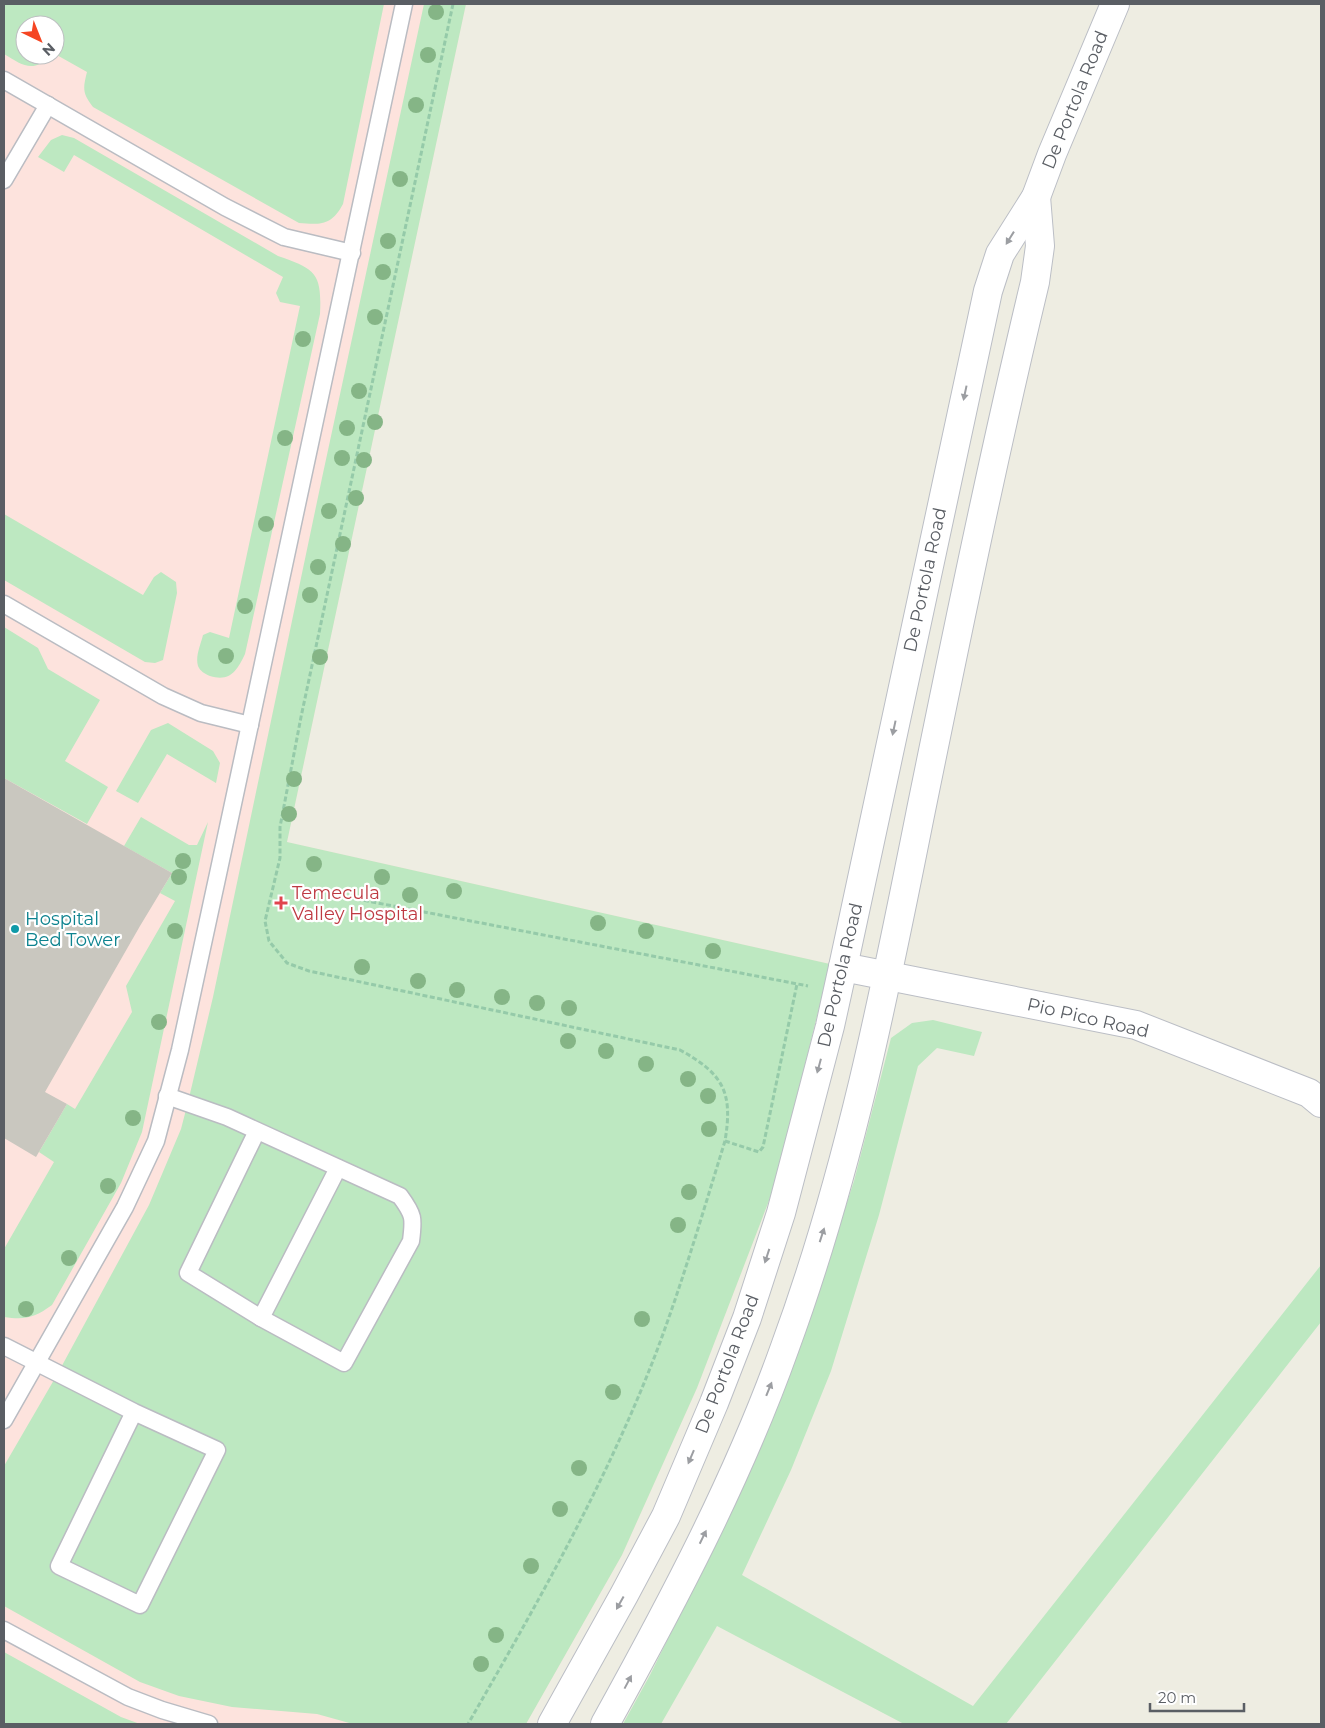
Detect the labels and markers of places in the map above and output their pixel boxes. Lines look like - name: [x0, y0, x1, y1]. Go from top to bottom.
- place label: Temecula Valley Hospital: [292, 882, 423, 925]
- marker: Temecula Valley Hospital: [274, 896, 288, 910]
- place label: Hospital Bed Tower: [25, 908, 120, 951]
- marker: Hospital Bed Tower: [9, 923, 21, 935]

